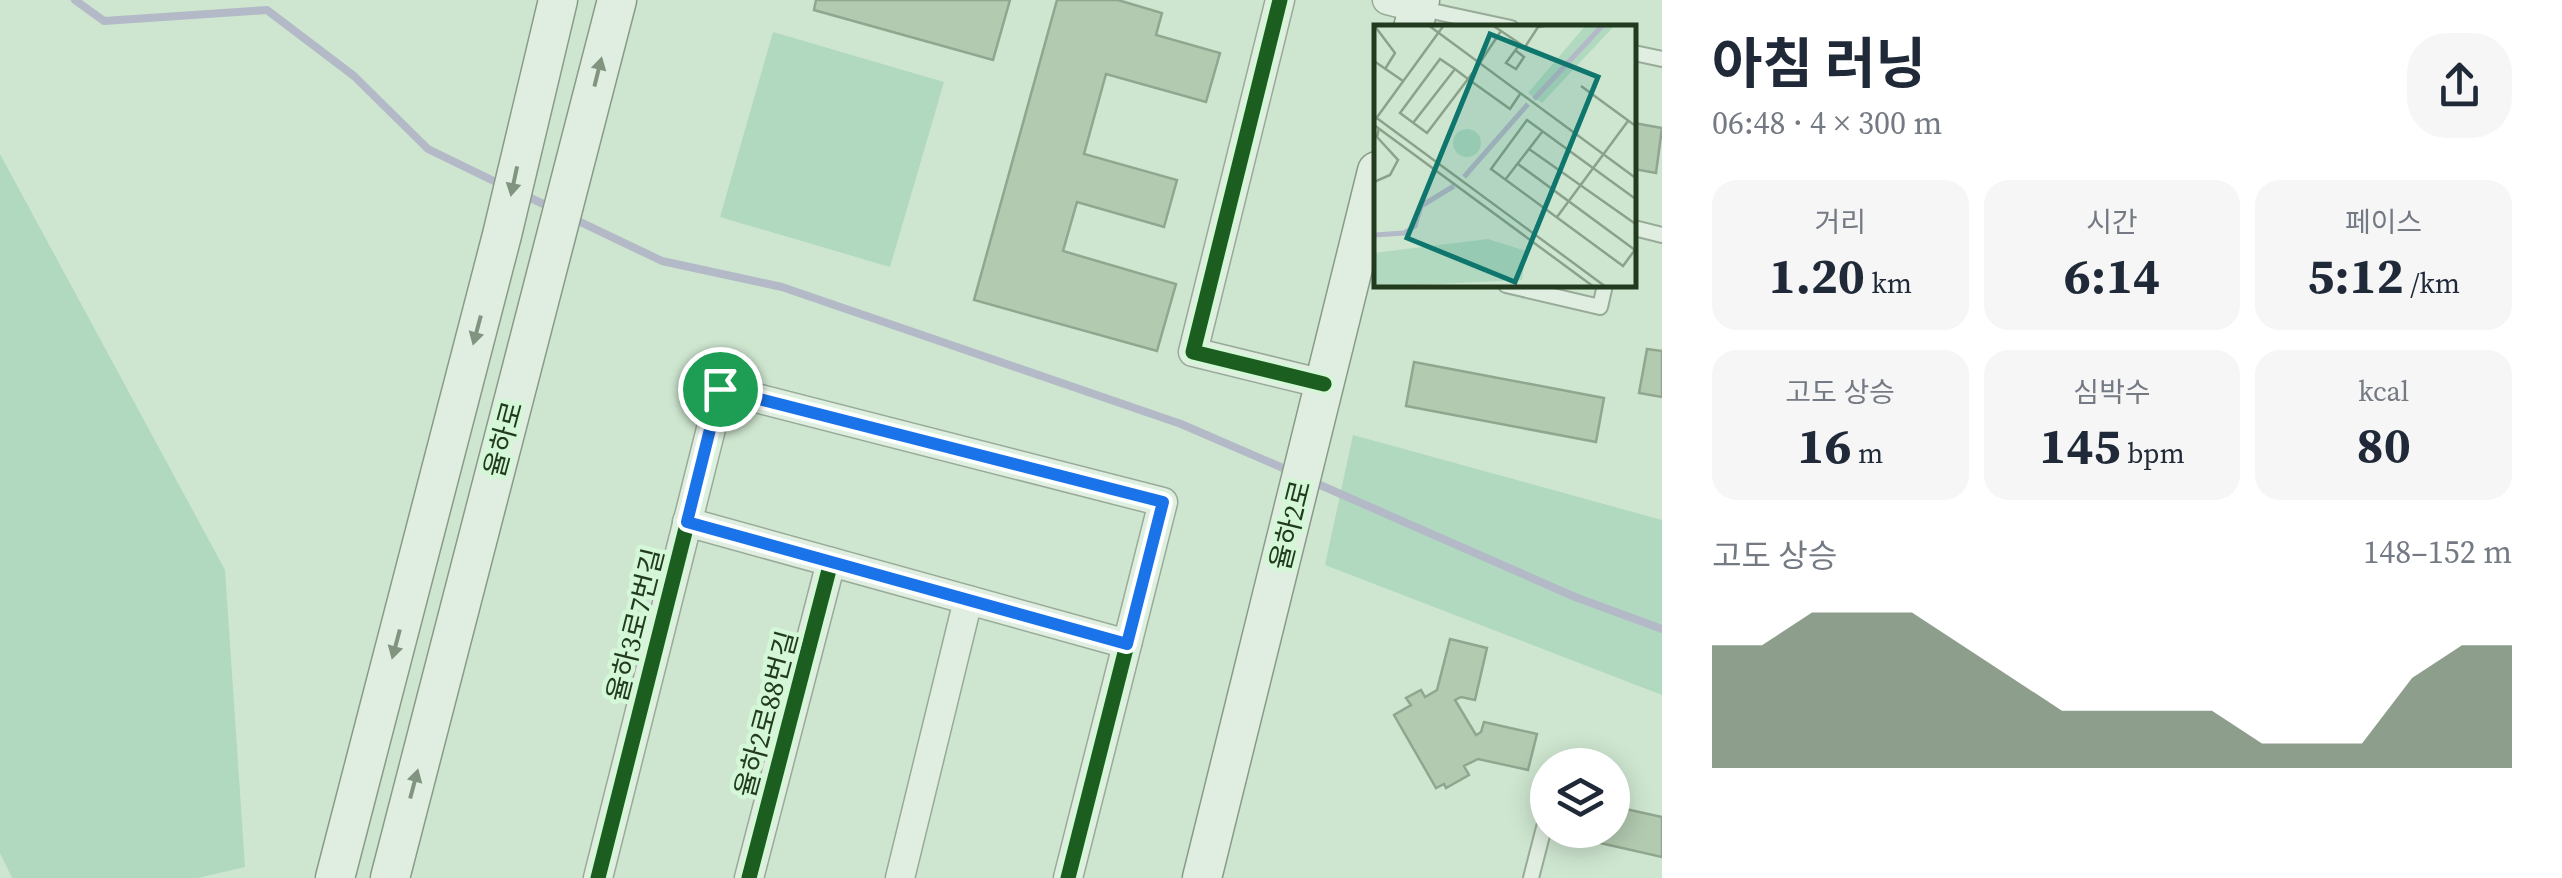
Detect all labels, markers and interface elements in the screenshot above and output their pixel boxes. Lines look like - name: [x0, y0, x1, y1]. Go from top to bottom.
- inset map: [1374, 25, 1637, 288]
- text: 아침 러닝: [1712, 26, 1926, 101]
- button: share: [2407, 33, 2512, 138]
- one-way arrow: [591, 56, 607, 87]
- text: 06:48 · 4 × 300 m: [1712, 101, 1942, 145]
- one-way arrow: [506, 166, 521, 197]
- text: 거리: [1815, 203, 1866, 241]
- text: 시간: [2086, 203, 2138, 241]
- text: 페이스: [2345, 203, 2422, 241]
- text: 1.20: [1769, 241, 1865, 310]
- text: 6:14: [2064, 241, 2160, 310]
- text: 5:12: [2307, 241, 2404, 310]
- text: km: [1865, 264, 1912, 302]
- text: /km: [2404, 264, 2460, 302]
- one-way arrow: [469, 315, 485, 346]
- pin: [678, 347, 763, 432]
- icon: arrive: [693, 362, 748, 417]
- text: kcal: [2358, 372, 2409, 410]
- text: 고도 상승: [1786, 373, 1895, 411]
- text: 심박수: [2073, 373, 2151, 411]
- street label: 율하로: [475, 397, 531, 481]
- text: 80: [2357, 410, 2411, 479]
- text: 16: [1797, 411, 1852, 480]
- text: 145: [2039, 411, 2121, 480]
- text: m: [1852, 434, 1883, 472]
- text: bpm: [2121, 434, 2185, 472]
- street label: 율하2로: [1261, 476, 1319, 574]
- text: 148–152 m: [2363, 530, 2512, 574]
- text: 고도 상승: [1712, 534, 1837, 578]
- street label: 율하3로7번길: [598, 544, 672, 706]
- street label: 율하2로88번길: [726, 627, 806, 801]
- one-way arrow: [387, 629, 403, 660]
- map controls: [1530, 748, 1630, 848]
- button: layers: [1530, 748, 1630, 848]
- one-way arrow: [407, 768, 423, 799]

